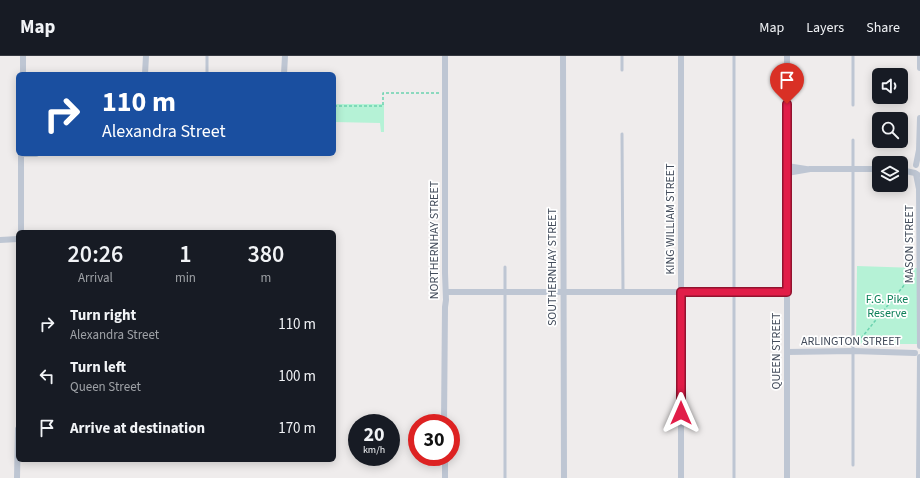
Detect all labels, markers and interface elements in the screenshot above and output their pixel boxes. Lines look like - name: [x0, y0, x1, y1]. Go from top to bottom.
- text: Map: [20, 14, 55, 41]
- text: Map: [759, 18, 784, 38]
- text: Layers: [806, 18, 844, 38]
- text: Share: [866, 18, 900, 38]
- pin: [770, 63, 804, 104]
- map controls: [872, 68, 908, 192]
- button: sound: [872, 68, 908, 104]
- icon: arrive: [776, 69, 798, 91]
- text: 110 m: [102, 82, 176, 122]
- icon: right: [36, 88, 88, 140]
- button: search: [872, 112, 908, 148]
- text: Alexandra Street: [102, 119, 226, 144]
- button: layers: [872, 156, 908, 192]
- street label: KING WILLIAM STREET: [662, 163, 679, 275]
- street label: NORTHERNHAY STREET: [426, 180, 443, 299]
- street label: MASON STREET: [901, 204, 918, 283]
- street label: SOUTHERNHAY STREET: [544, 207, 561, 326]
- text: 20:26: [68, 237, 123, 272]
- text: 1: [179, 237, 192, 272]
- text: 380: [248, 237, 284, 272]
- text: Arrival: [78, 269, 113, 287]
- text: min: [175, 269, 196, 287]
- text: m: [261, 269, 271, 287]
- park label: F.G. Pike Reserve: [866, 291, 908, 322]
- text: Turn right: [70, 305, 136, 326]
- street label: QUEEN STREET: [768, 312, 785, 390]
- icon: right: [36, 313, 58, 335]
- text: 110 m: [278, 314, 316, 335]
- text: Alexandra Street: [70, 326, 159, 344]
- street label: ARLINGTON STREET: [801, 333, 902, 350]
- text: Turn left: [70, 357, 126, 378]
- icon: left: [36, 365, 58, 387]
- text: 100 m: [278, 366, 316, 387]
- text: Queen Street: [70, 378, 141, 396]
- position arrow: [660, 392, 702, 434]
- speed limit sign: 30: [408, 414, 460, 466]
- icon: arrive: [36, 417, 58, 439]
- text: Arrive at destination: [70, 418, 205, 439]
- text: 170 m: [278, 418, 316, 439]
- text: 20: [363, 421, 385, 449]
- text: km/h: [363, 443, 385, 457]

